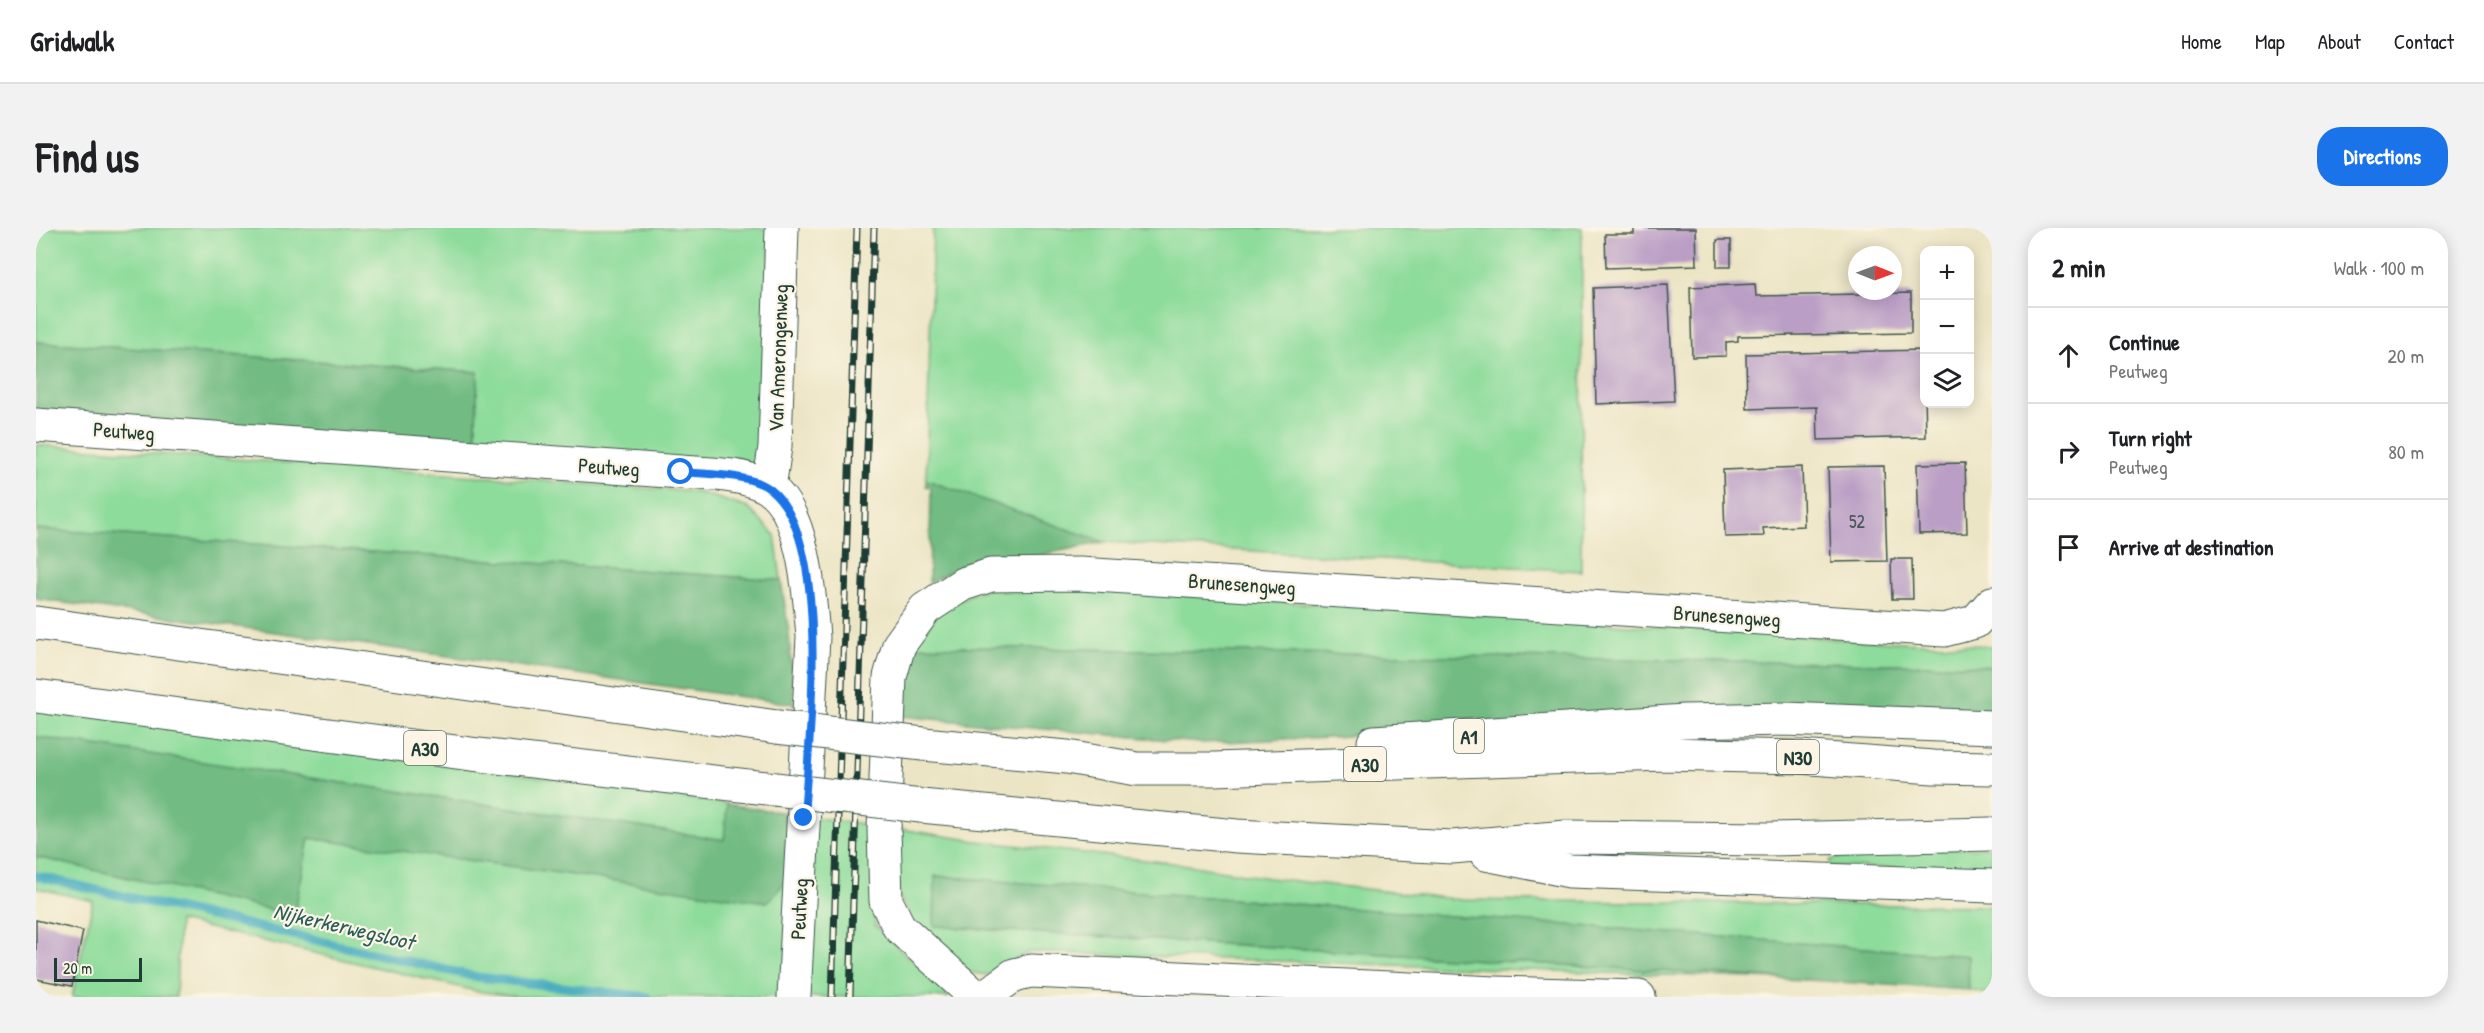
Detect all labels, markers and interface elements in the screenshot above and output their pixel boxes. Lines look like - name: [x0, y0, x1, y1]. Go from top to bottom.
- text: Gridwalk: [30, 22, 114, 60]
- text: Home: [2181, 27, 2222, 56]
- text: Map: [2255, 27, 2285, 56]
- text: About: [2318, 27, 2361, 56]
- text: Contact: [2394, 27, 2454, 56]
- button: Directions: [2317, 127, 2448, 186]
- text: Find us: [36, 128, 139, 185]
- north arrow: [1848, 246, 1902, 300]
- map controls: [1920, 246, 1974, 408]
- button: +: [1920, 246, 1974, 300]
- text: 2 min: [2052, 250, 2105, 285]
- text: Walk · 100 m: [2334, 254, 2424, 281]
- street label: Van Amerongenweg: [761, 284, 795, 432]
- button: −: [1920, 300, 1974, 354]
- text: Continue: [2109, 327, 2180, 357]
- icon: ahead: [2052, 339, 2085, 372]
- text: 20 m: [2387, 342, 2424, 369]
- button: layers: [1920, 354, 1974, 408]
- text: Peutweg: [2109, 357, 2168, 384]
- street label: Peutweg: [92, 414, 156, 448]
- text: Turn right: [2109, 423, 2192, 453]
- icon: right: [2052, 435, 2085, 468]
- text: 80 m: [2388, 438, 2424, 465]
- street label: Peutweg: [577, 450, 641, 484]
- text: Peutweg: [2109, 453, 2168, 480]
- route start: [667, 458, 693, 484]
- house number: 52: [1849, 509, 1866, 534]
- icon: arrive: [2052, 531, 2085, 564]
- text: Arrive at destination: [2109, 532, 2274, 562]
- street label: Brunesengweg: [1187, 566, 1297, 602]
- street label: Brunesengweg: [1672, 598, 1782, 634]
- road number: A1: [1454, 719, 1484, 753]
- road number: A30: [404, 731, 446, 765]
- road number: N30: [1777, 740, 1819, 774]
- road number: A30: [1344, 747, 1386, 781]
- route end: [790, 804, 816, 830]
- street label: Peutweg: [783, 878, 815, 940]
- water label: Nijkerkerwegsloot: [271, 895, 420, 957]
- scale bar: [54, 955, 142, 982]
- text: 20 m: [63, 957, 92, 979]

